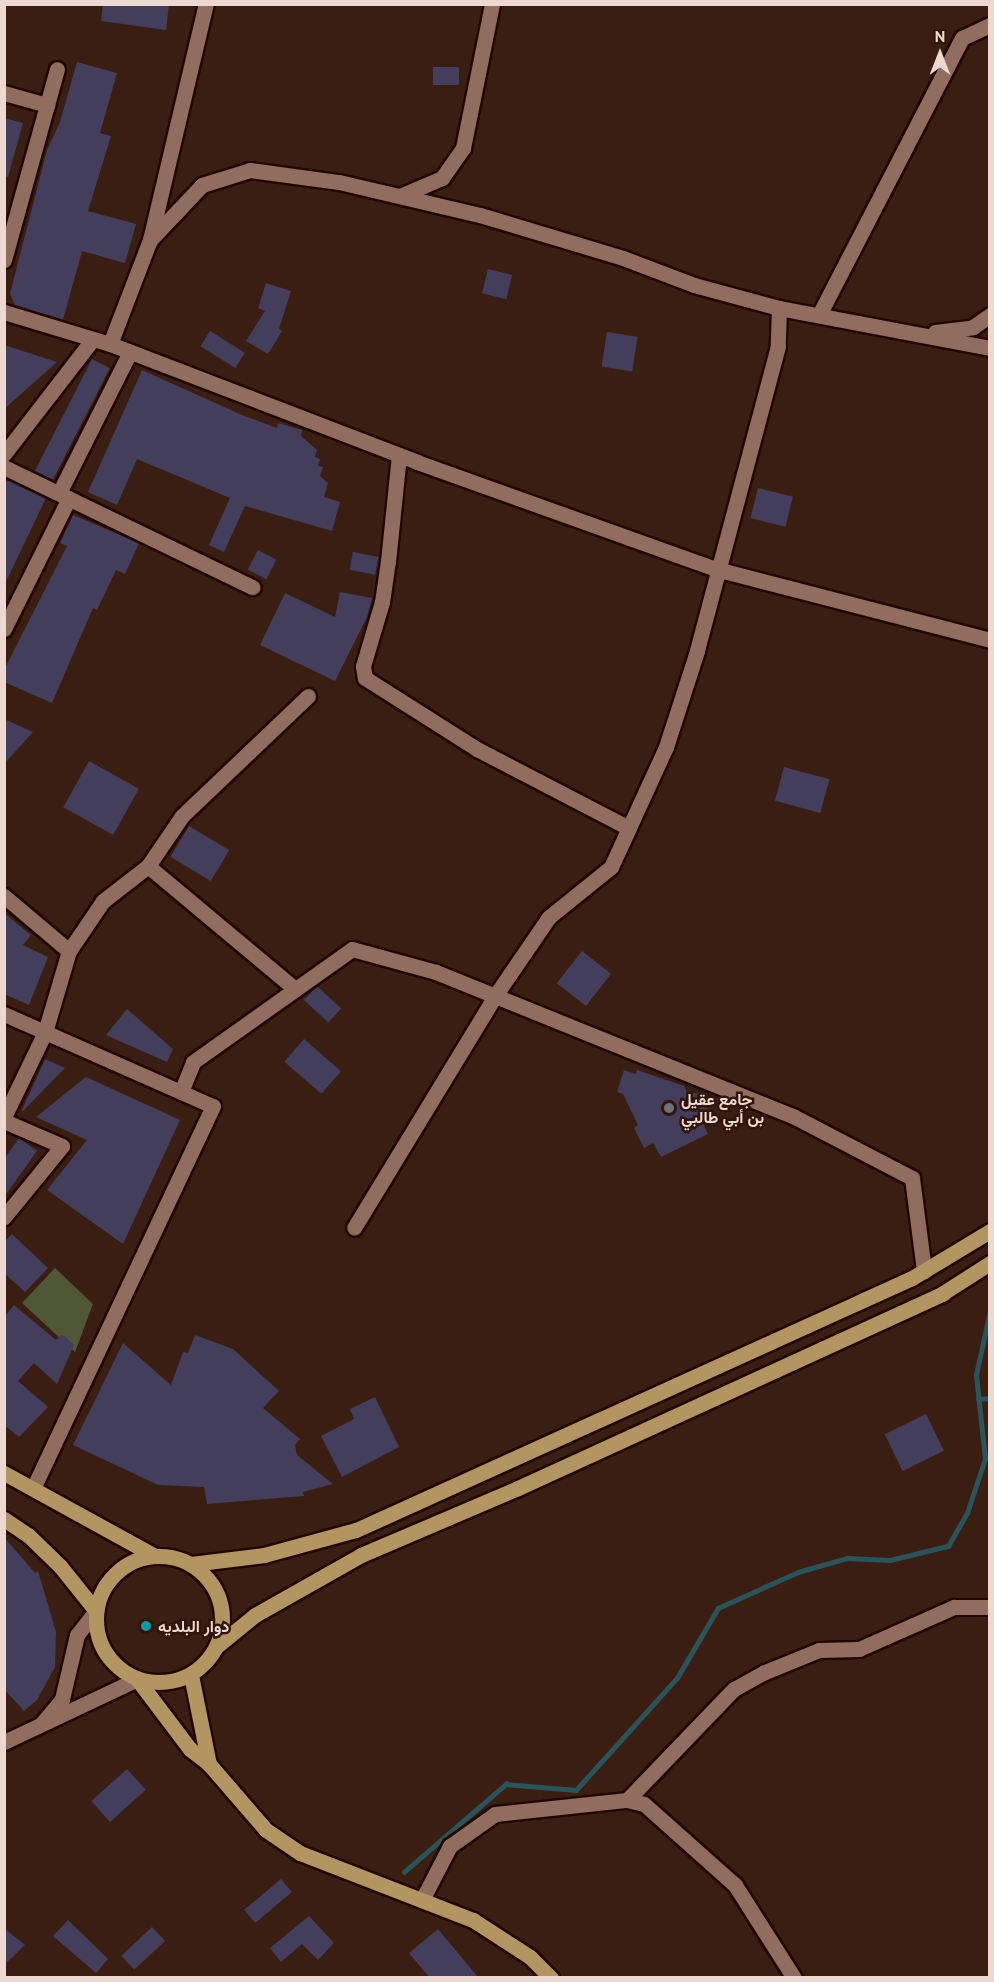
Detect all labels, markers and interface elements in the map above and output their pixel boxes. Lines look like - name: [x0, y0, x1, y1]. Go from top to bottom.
- north arrow: [910, 24, 970, 84]
- text: N: [935, 26, 945, 46]
- place label: جامع عقيل بن أبي طالبي: [681, 1089, 764, 1127]
- marker: جامع عقيل بن أبي طالبي: [662, 1101, 676, 1115]
- place label: دوار البلديه: [158, 1616, 229, 1636]
- marker: دوار البلديه: [139, 1619, 153, 1633]

